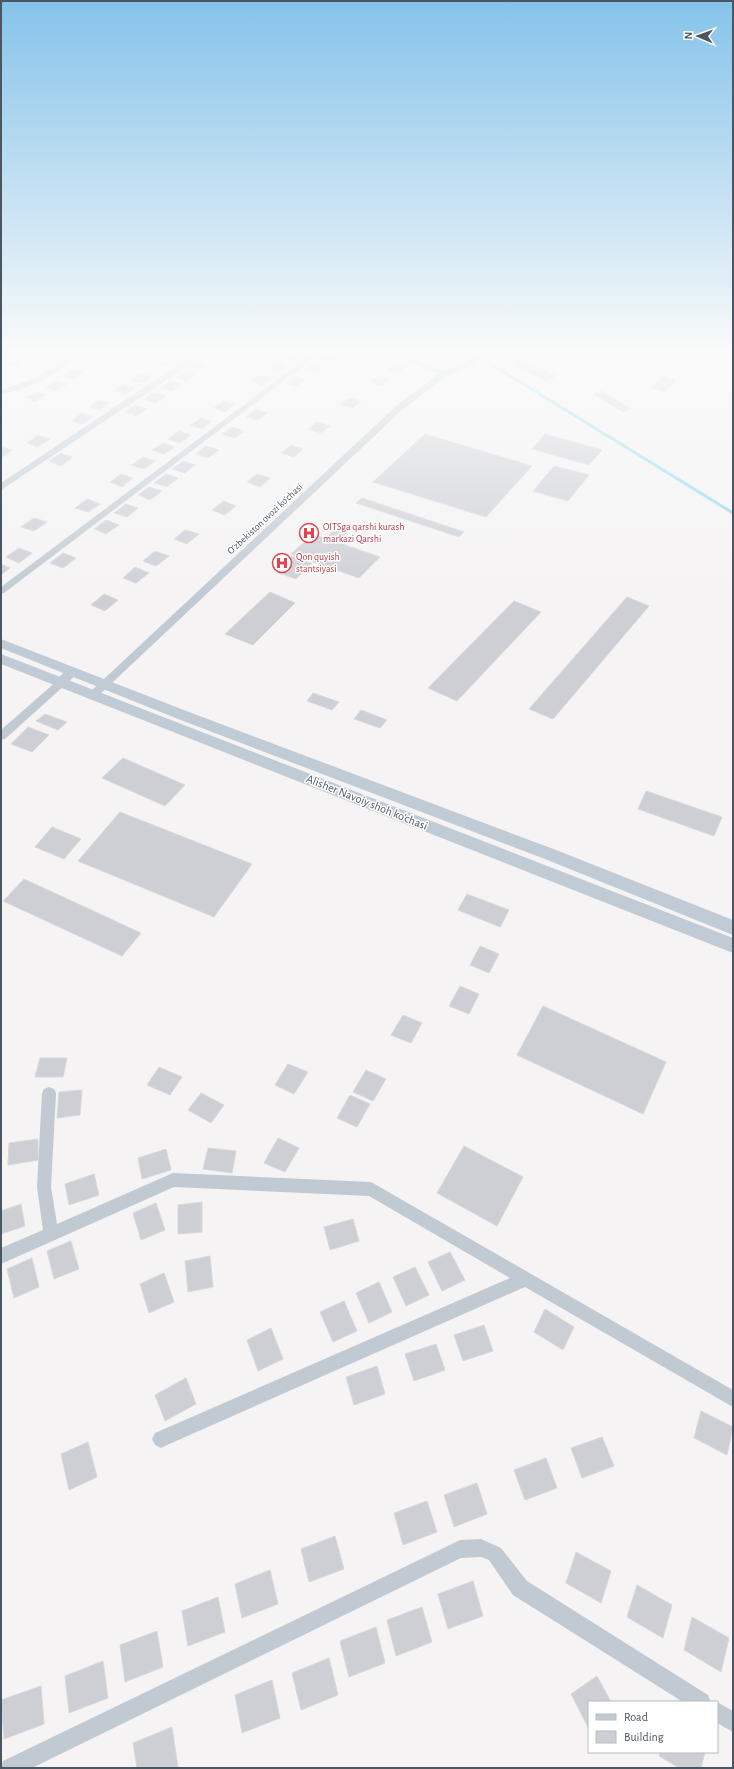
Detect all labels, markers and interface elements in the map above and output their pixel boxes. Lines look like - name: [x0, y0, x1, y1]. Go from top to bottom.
- north arrow: [678, 16, 718, 56]
- text: N: [683, 32, 694, 40]
- street label: O'zbekiston ovozi ko'chasi: [225, 482, 305, 556]
- hospital icon: OITSga qarshi kurash markazi Qarshi: [298, 522, 320, 544]
- place label: OITSga qarshi kurash markazi Qarshi: [323, 522, 404, 544]
- hospital icon: Qon quyish stantsiyasi: [271, 552, 293, 574]
- place label: Qon quyish stantsiyasi: [296, 552, 340, 574]
- street label: Alisher Navoiy shoh ko'chasi: [304, 772, 429, 833]
- legend: [588, 1701, 718, 1753]
- text: Road: [624, 1711, 648, 1723]
- text: Building: [624, 1731, 664, 1743]

